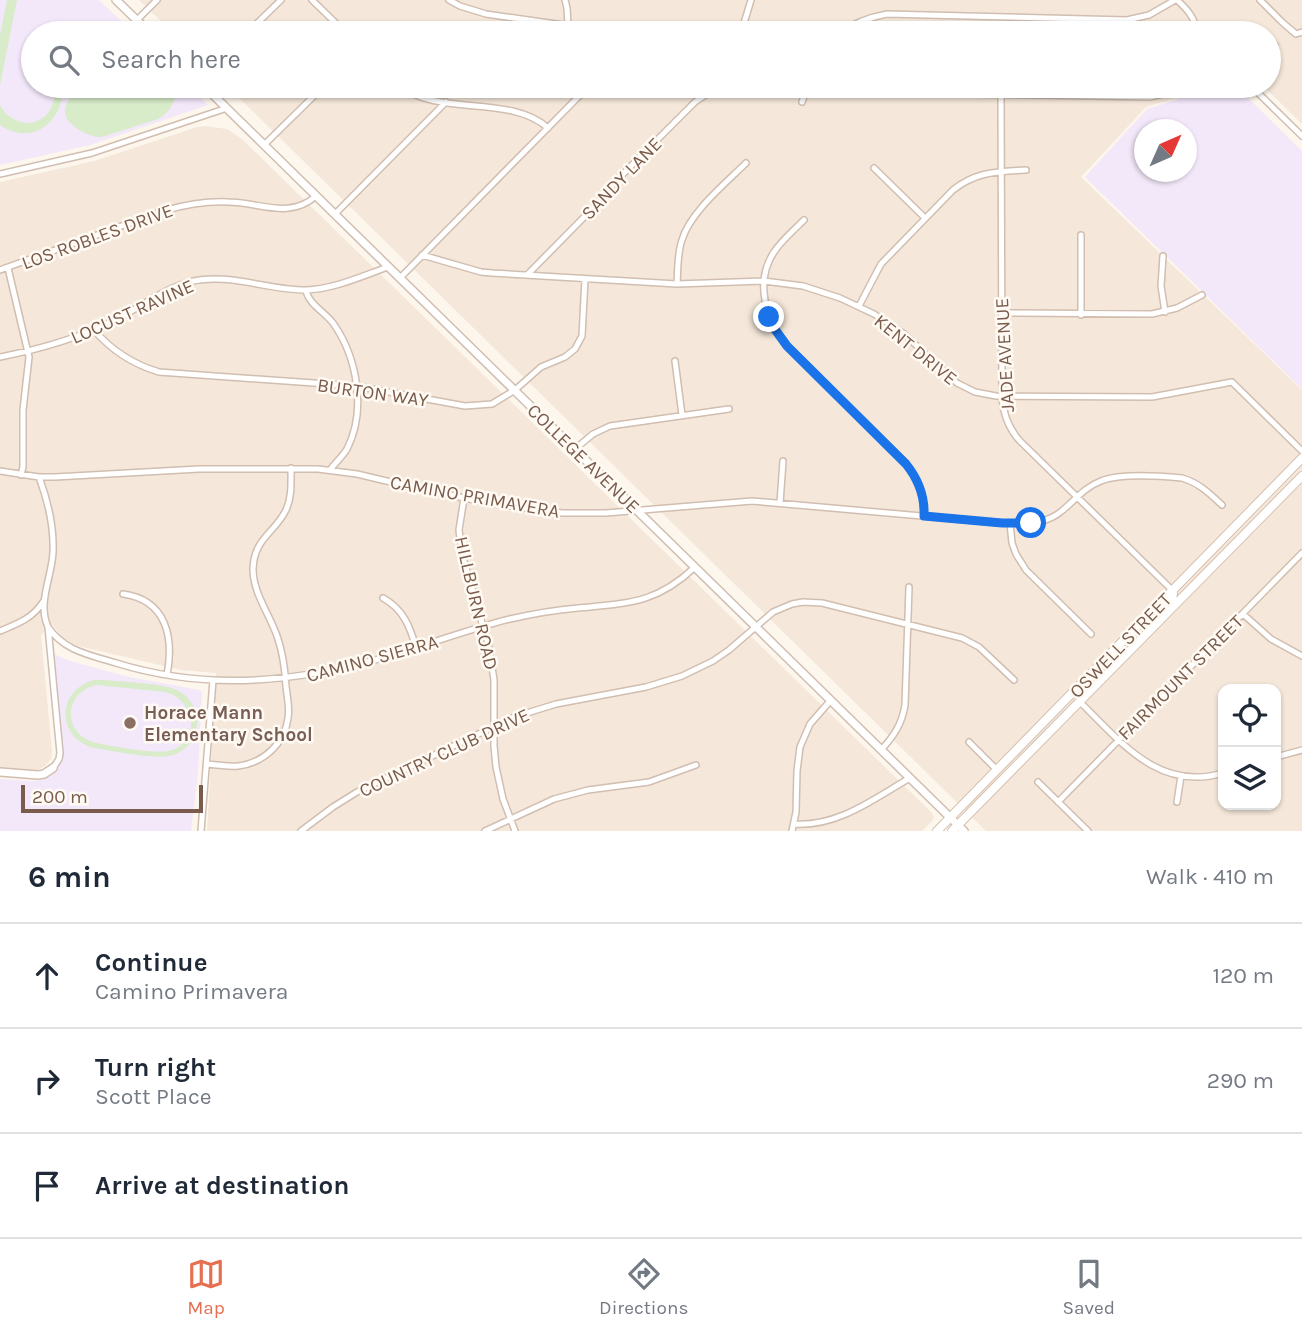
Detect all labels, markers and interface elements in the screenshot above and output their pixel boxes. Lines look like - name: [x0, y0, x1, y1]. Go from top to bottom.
- search box: [21, 21, 1281, 98]
- icon: search: [45, 41, 83, 79]
- text: Search here: [101, 44, 241, 75]
- north arrow: [1134, 119, 1197, 182]
- street label: SANDY LANE: [577, 133, 666, 224]
- street label: LOS ROBLES DRIVE: [19, 199, 176, 275]
- street label: LOCUST RAVINE: [67, 275, 197, 349]
- street label: JADE AVENUE: [991, 297, 1019, 413]
- route end: [753, 301, 784, 332]
- street label: KENT DRIVE: [870, 310, 961, 390]
- street label: BURTON WAY: [316, 374, 431, 412]
- street label: COLLEGE AVENUE: [523, 400, 644, 518]
- street label: CAMINO PRIMAVERA: [388, 471, 561, 523]
- route start: [1015, 507, 1046, 538]
- street label: HILLBURN ROAD: [450, 534, 502, 672]
- street label: OSWELL STREET: [1065, 588, 1177, 703]
- street label: FAIRMOUNT STREET: [1114, 610, 1248, 745]
- street label: CAMINO SIERRA: [304, 631, 441, 687]
- map controls: [1218, 684, 1281, 810]
- button: locate: [1218, 684, 1281, 747]
- place label: Horace Mann Elementary School: [144, 702, 313, 746]
- street label: COUNTRY CLUB DRIVE: [356, 704, 533, 802]
- marker: Horace Mann Elementary School: [122, 715, 138, 731]
- button: layers: [1218, 747, 1281, 810]
- scale bar: [21, 782, 203, 814]
- text: 200 m: [32, 786, 88, 808]
- text: 6 min: [28, 859, 111, 895]
- text: Walk · 410 m: [1146, 863, 1274, 890]
- text: Continue: [95, 947, 207, 978]
- icon: ahead: [28, 957, 66, 995]
- text: 120 m: [1212, 962, 1274, 989]
- text: Camino Primavera: [95, 978, 288, 1005]
- text: Turn right: [95, 1052, 216, 1083]
- icon: right: [28, 1062, 66, 1100]
- text: 290 m: [1207, 1067, 1274, 1094]
- text: Scott Place: [95, 1083, 212, 1110]
- icon: arrive: [28, 1167, 66, 1205]
- text: Arrive at destination: [95, 1170, 349, 1201]
- tab: Map: [187, 1255, 225, 1319]
- tab: Directions: [599, 1255, 688, 1319]
- tab: Saved: [1062, 1255, 1115, 1319]

